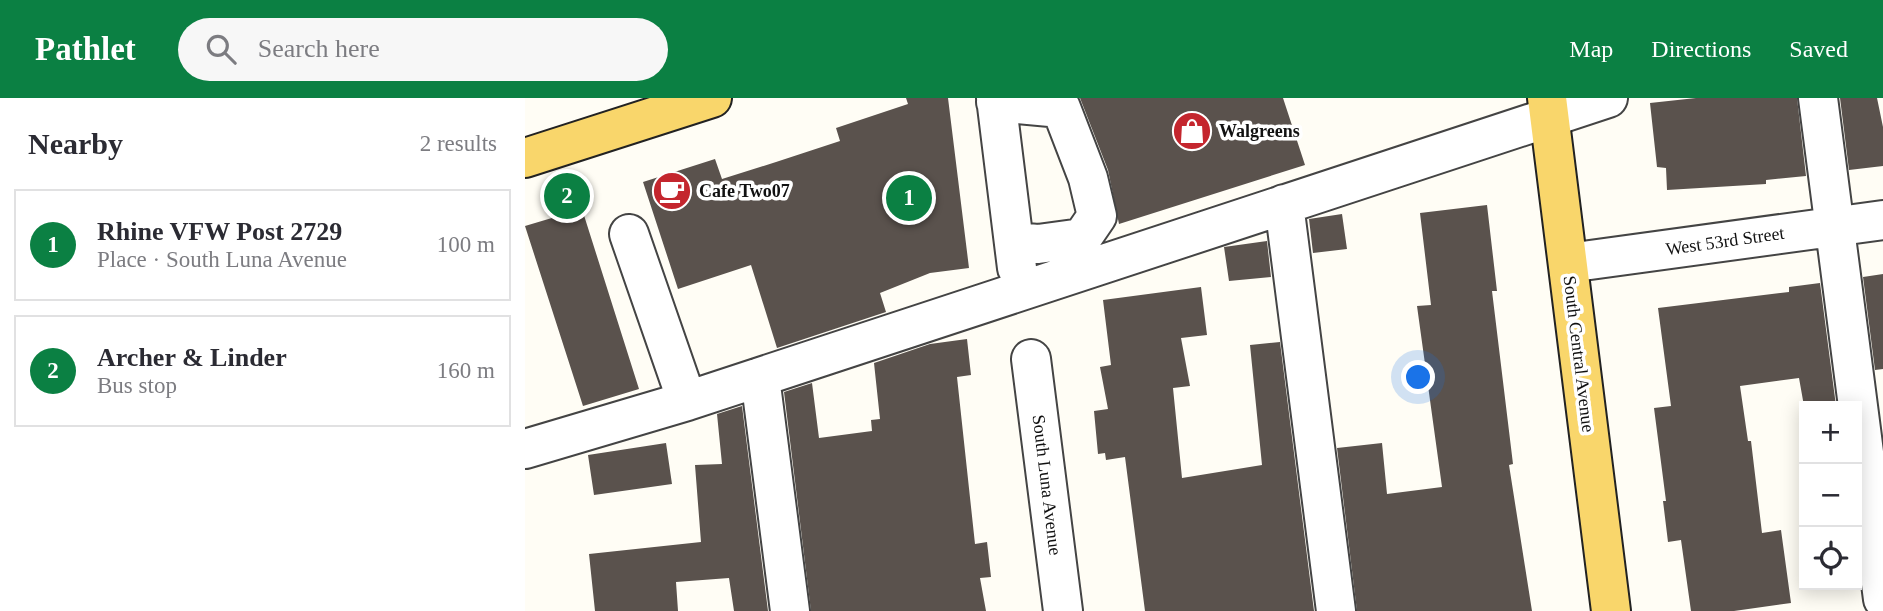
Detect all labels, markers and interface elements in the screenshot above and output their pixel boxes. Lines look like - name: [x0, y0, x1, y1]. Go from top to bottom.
- search box: [178, 18, 668, 81]
- icon: search: [202, 30, 240, 68]
- text: Pathlet: [35, 31, 136, 67]
- text: Search here: [258, 34, 380, 63]
- text: Map: [1569, 36, 1613, 62]
- text: Directions: [1651, 36, 1751, 62]
- text: Saved: [1789, 36, 1848, 62]
- shop icon: Walgreens: [1171, 110, 1213, 152]
- place label: Walgreens: [1219, 121, 1300, 141]
- text: Nearby: [28, 127, 123, 160]
- text: 2 results: [420, 131, 497, 156]
- pin: 2: [544, 170, 590, 222]
- cafe icon: Cafe Two07: [651, 170, 693, 212]
- pin: 1: [886, 172, 932, 224]
- place label: Cafe Two07: [699, 181, 790, 201]
- text: Rhine VFW Post 2729: [97, 217, 342, 246]
- street label: West 53rd Street: [1664, 223, 1786, 259]
- text: 1: [47, 232, 59, 257]
- text: 100 m: [437, 232, 495, 257]
- text: Place · South Luna Avenue: [97, 247, 347, 272]
- street label: South Central Avenue: [1559, 275, 1599, 433]
- text: Archer & Linder: [97, 343, 287, 372]
- text: 2: [47, 358, 59, 383]
- text: 160 m: [437, 358, 495, 383]
- your location: [1401, 360, 1435, 394]
- text: Bus stop: [97, 373, 177, 398]
- map controls: [1799, 401, 1862, 590]
- button: +: [1799, 401, 1862, 464]
- street label: South Luna Avenue: [1028, 413, 1066, 557]
- button: −: [1799, 464, 1862, 527]
- button: locate: [1799, 527, 1862, 590]

